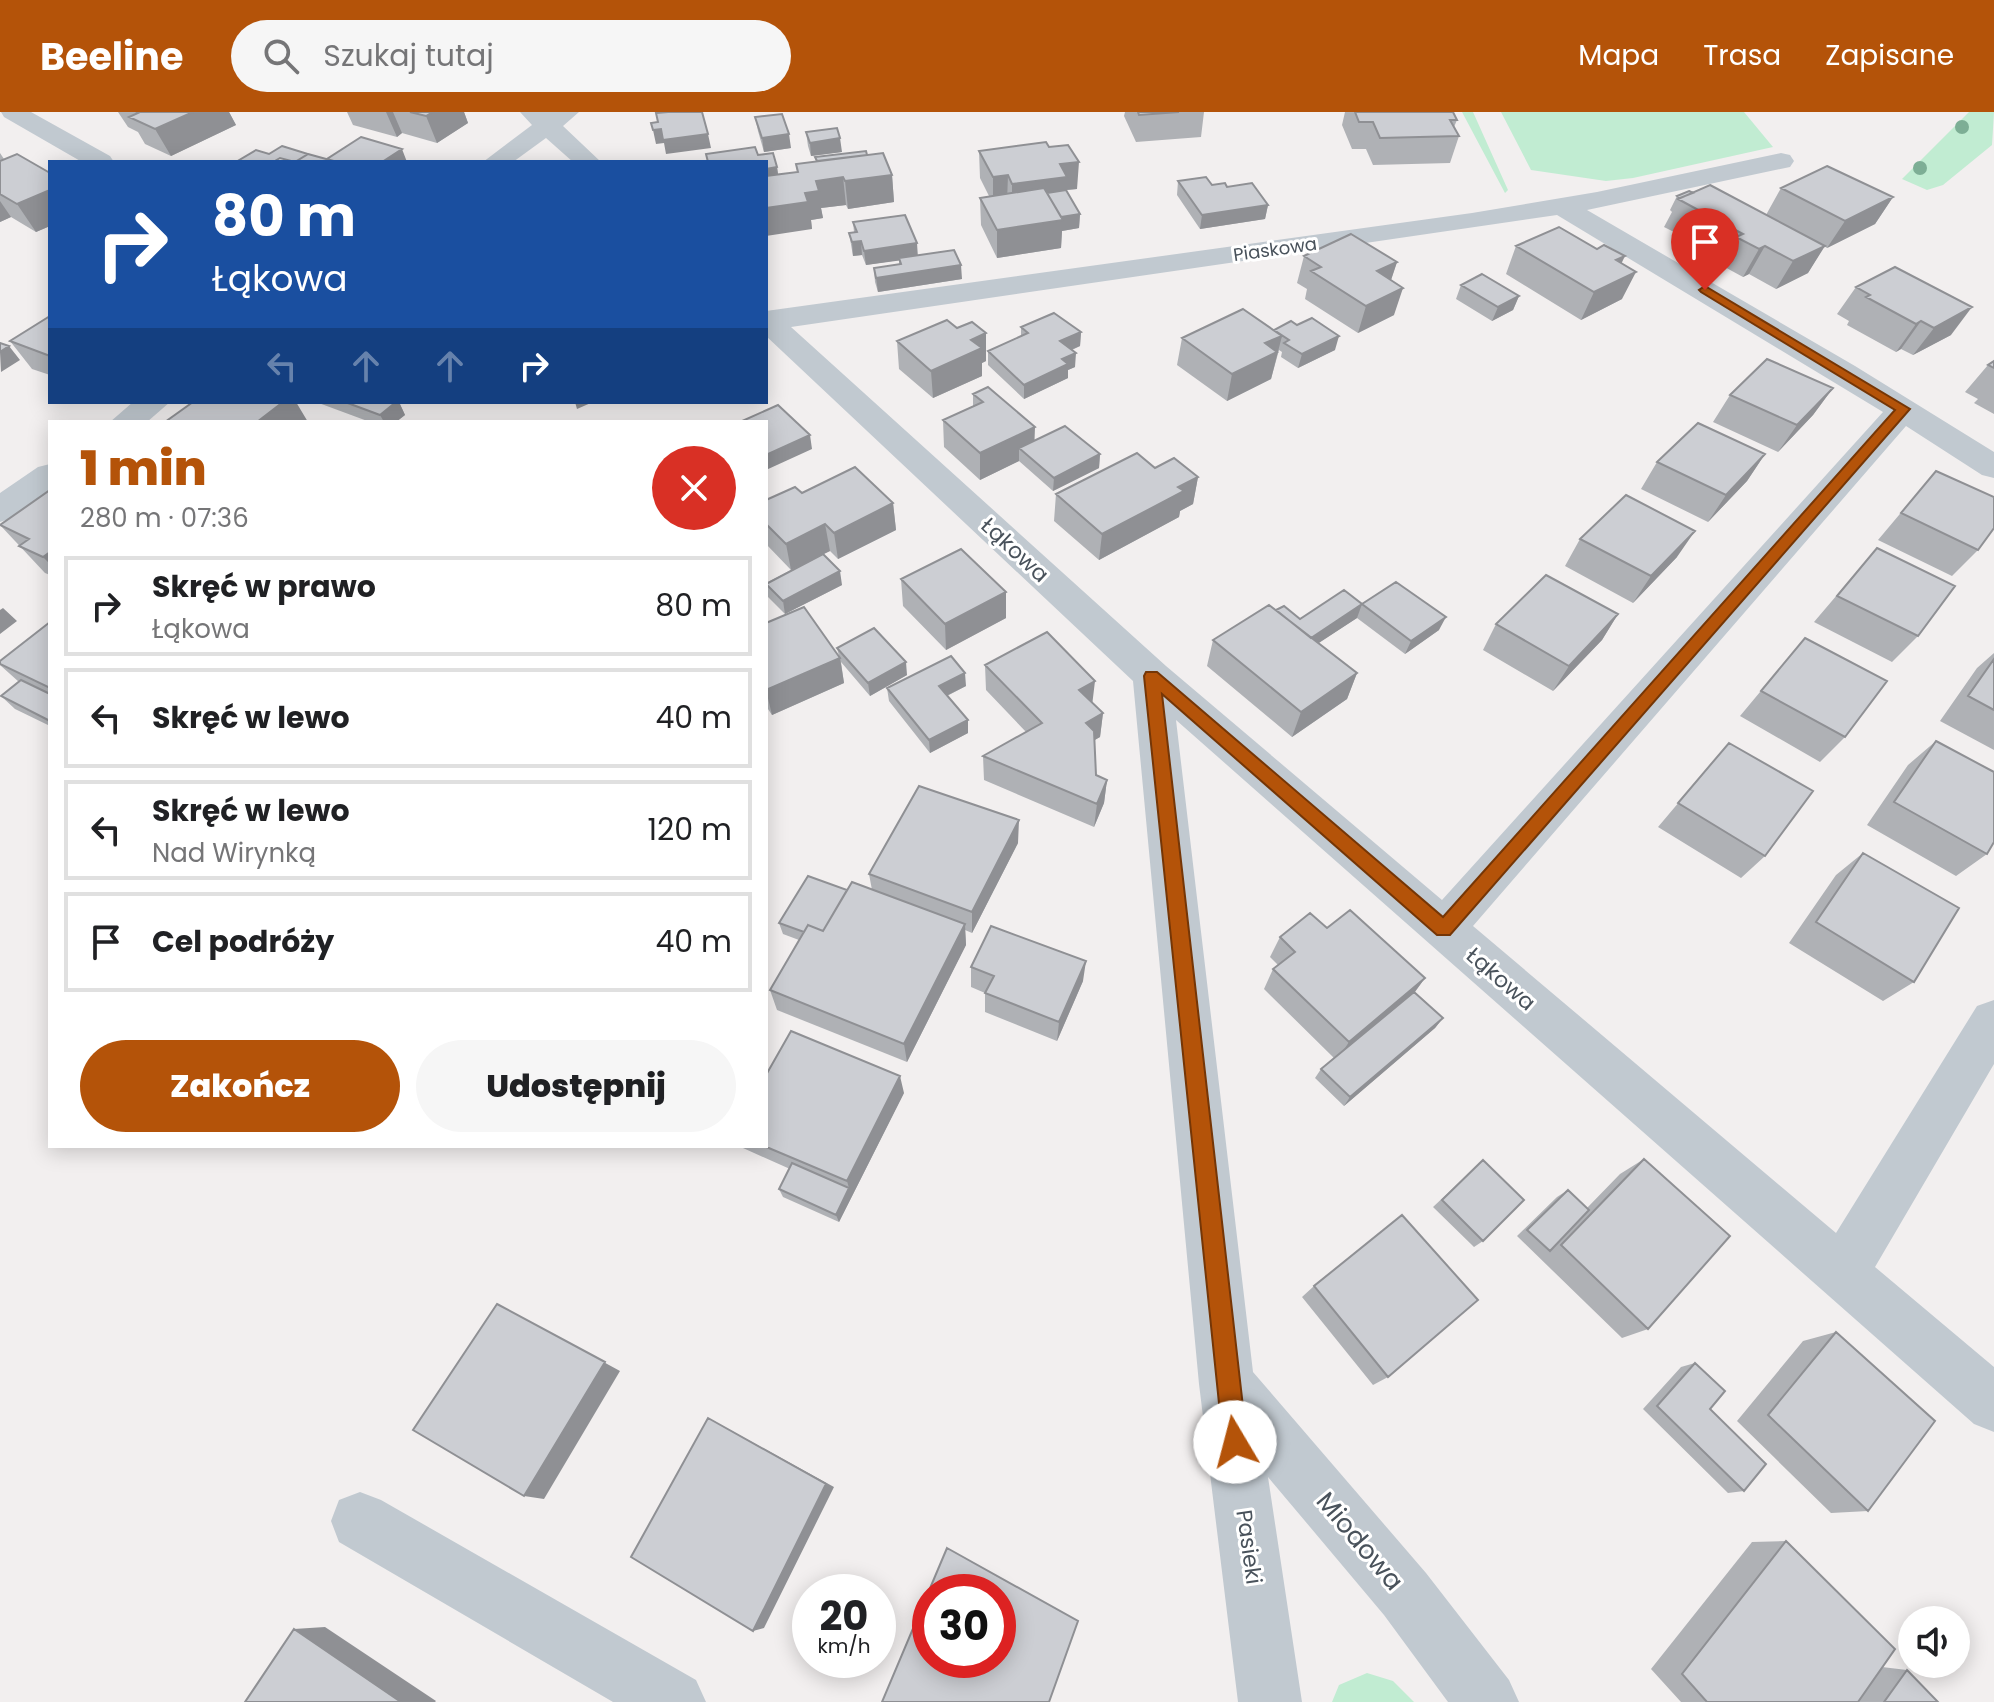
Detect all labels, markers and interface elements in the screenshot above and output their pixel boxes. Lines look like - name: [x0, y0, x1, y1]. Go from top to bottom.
- search box: [231, 20, 791, 92]
- text: Beeline: [40, 30, 183, 83]
- icon: search: [259, 34, 303, 78]
- text: Szukaj tutaj: [323, 34, 494, 77]
- text: Mapa: [1578, 36, 1659, 75]
- text: Trasa: [1703, 36, 1781, 75]
- text: Zapisane: [1825, 36, 1954, 75]
- text: 80 m: [212, 177, 356, 256]
- icon: right: [80, 192, 184, 296]
- pin: [1671, 208, 1739, 290]
- icon: arrive: [1683, 220, 1727, 264]
- street label: Piaskowa: [1232, 231, 1318, 267]
- text: Łąkowa: [212, 253, 348, 304]
- icon: left: [260, 344, 304, 388]
- icon: ahead: [344, 344, 388, 388]
- icon: ahead: [428, 344, 472, 388]
- icon: right: [512, 344, 556, 388]
- text: 1 min: [80, 435, 207, 502]
- button: close: [652, 446, 736, 530]
- text: 280 m · 07:36: [80, 500, 249, 536]
- street label: Łąkowa: [974, 510, 1056, 590]
- text: Skręć w prawo: [152, 565, 376, 608]
- icon: right: [84, 584, 128, 628]
- text: 80 m: [655, 584, 732, 627]
- text: Łąkowa: [152, 611, 250, 647]
- icon: left: [84, 696, 128, 740]
- text: Skręć w lewo: [152, 696, 350, 739]
- text: 40 m: [655, 696, 732, 739]
- text: Skręć w lewo: [152, 789, 350, 832]
- icon: left: [84, 808, 128, 852]
- text: 120 m: [647, 808, 732, 851]
- text: Nad Wirynką: [152, 835, 316, 871]
- icon: arrive: [84, 920, 128, 964]
- text: Cel podróży: [152, 920, 334, 963]
- text: 40 m: [655, 920, 732, 963]
- street label: Łąkowa: [1460, 940, 1542, 1018]
- button: Zakończ: [80, 1040, 400, 1132]
- button: Udostępnij: [416, 1040, 736, 1132]
- position arrow: [1193, 1400, 1277, 1484]
- street label: Miodowa: [1308, 1484, 1412, 1598]
- street label: Pasieki: [1228, 1508, 1270, 1586]
- speed limit sign: 30: [912, 1574, 1016, 1678]
- text: 20: [820, 1588, 868, 1644]
- map controls: [1898, 1606, 1970, 1678]
- button: sound: [1898, 1606, 1970, 1678]
- text: km/h: [817, 1632, 871, 1660]

